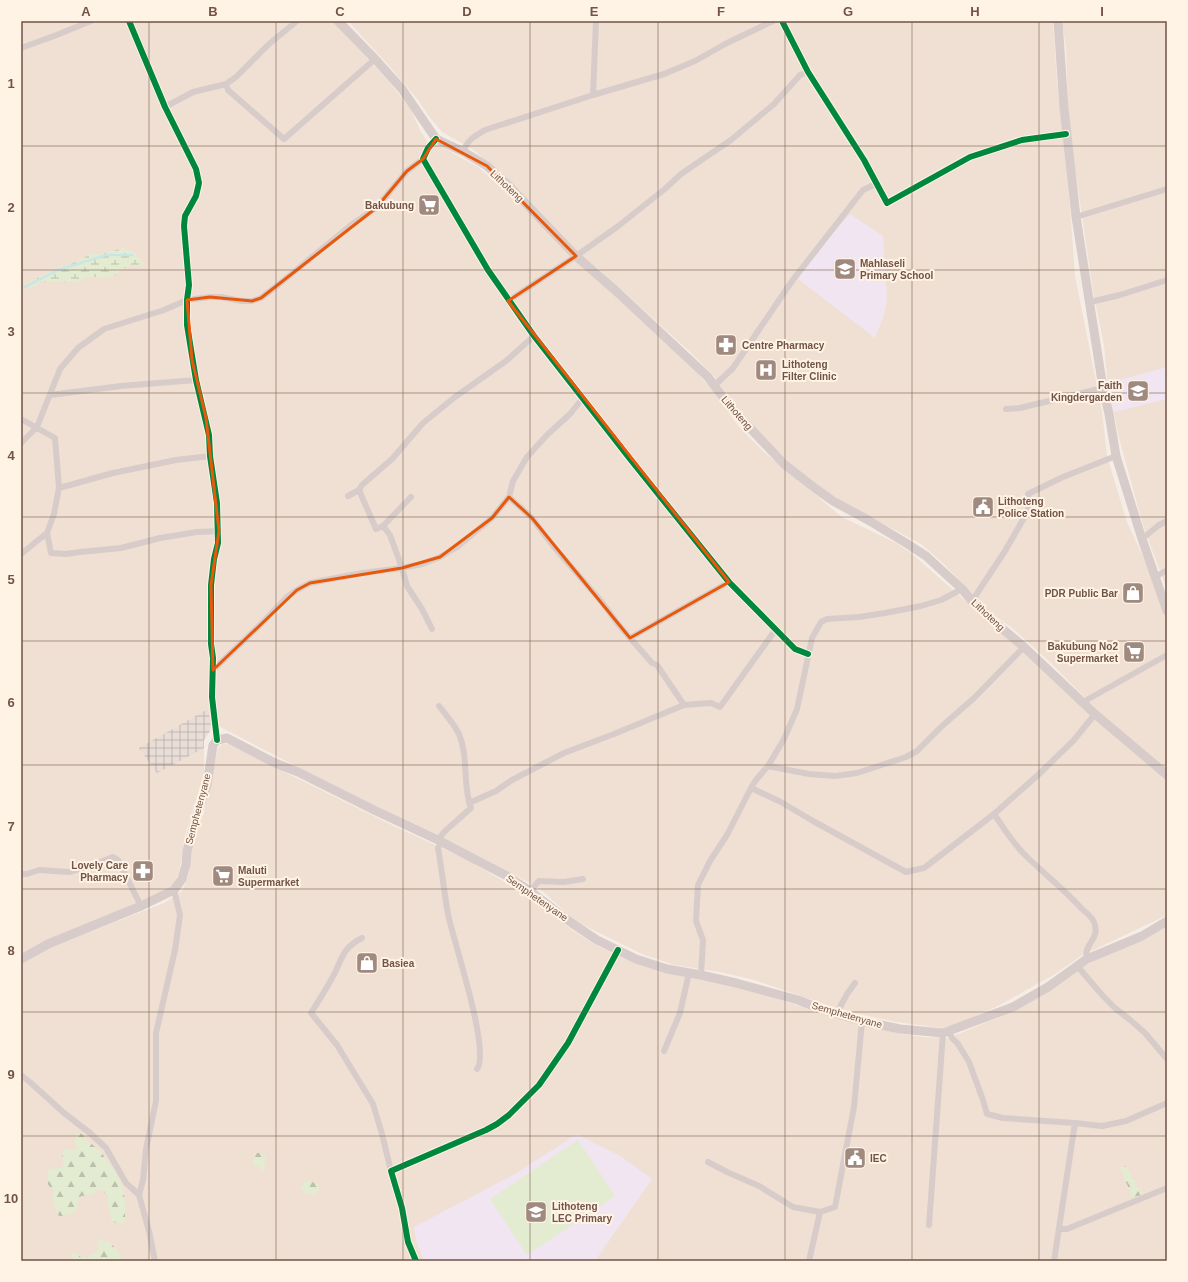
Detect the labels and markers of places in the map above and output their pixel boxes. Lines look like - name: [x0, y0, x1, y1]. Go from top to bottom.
- supermarket icon: Bakubung: [416, 192, 442, 218]
- place label: Bakubung: [365, 200, 414, 211]
- school or university icon: Mahlaseli Primary School: [832, 256, 858, 282]
- place label: Mahlaseli Primary School: [860, 258, 934, 281]
- pharmacy icon: Centre Pharmacy: [713, 332, 739, 358]
- place label: Centre Pharmacy: [742, 340, 825, 351]
- hospital icon: Lithoteng Filter Clinic: [753, 357, 779, 383]
- place label: Lithoteng Filter Clinic: [782, 359, 837, 382]
- school or university icon: Faith Kingdergarden: [1125, 378, 1151, 404]
- place label: Faith Kingdergarden: [1051, 380, 1122, 403]
- public building icon: Lithoteng Police Station: [970, 494, 996, 520]
- place label: Lithoteng Police Station: [998, 496, 1064, 519]
- shop icon: PDR Public Bar: [1120, 580, 1146, 606]
- place label: PDR Public Bar: [1045, 588, 1118, 599]
- supermarket icon: Bakubung No2 Supermarket: [1121, 639, 1147, 665]
- place label: Bakubung No2 Supermarket: [1047, 641, 1119, 664]
- pharmacy icon: Lovely Care Pharmacy: [130, 858, 156, 884]
- place label: Lovely Care Pharmacy: [71, 860, 128, 883]
- supermarket icon: Maluti Supermarket: [210, 863, 236, 889]
- place label: Maluti Supermarket: [238, 865, 300, 888]
- shop icon: Basiea: [354, 950, 380, 976]
- place label: Basiea: [382, 958, 415, 969]
- public building icon: IEC: [842, 1145, 868, 1171]
- place label: IEC: [870, 1153, 887, 1164]
- school or university icon: Lithoteng LEC Primary: [523, 1199, 549, 1225]
- place label: Lithoteng LEC Primary: [552, 1201, 612, 1224]

